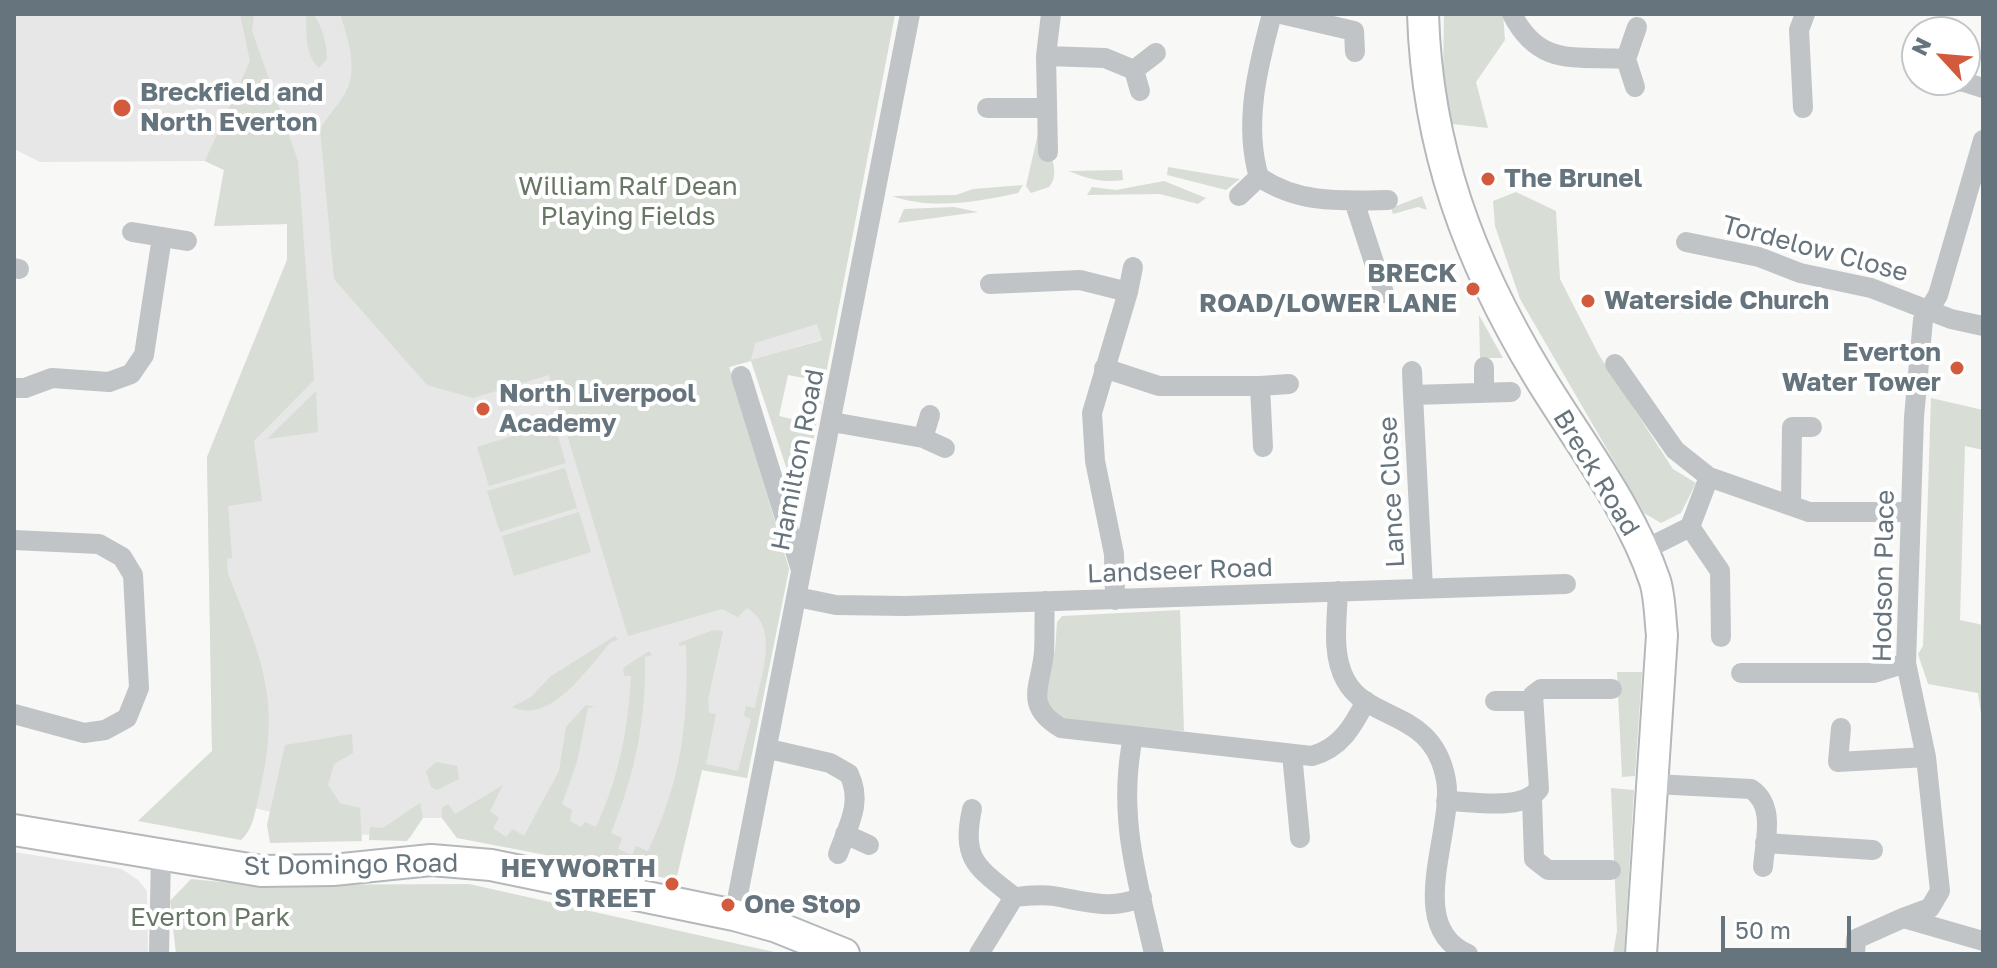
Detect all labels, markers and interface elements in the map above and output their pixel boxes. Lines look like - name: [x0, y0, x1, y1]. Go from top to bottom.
- north arrow: [1901, 16, 1981, 96]
- text: N: [1905, 33, 1937, 60]
- place label: Breckfield and North Everton: [140, 77, 323, 138]
- marker: Breckfield and North Everton: [111, 97, 133, 119]
- place label: The Brunel: [1504, 163, 1642, 195]
- marker: The Brunel: [1479, 170, 1497, 188]
- park label: William Ralf Dean Playing Fields: [518, 171, 738, 232]
- street label: Tordelow Close: [1718, 209, 1912, 289]
- place label: BRECK ROAD/LOWER LANE: [1199, 258, 1457, 320]
- marker: BRECK ROAD/LOWER LANE: [1464, 280, 1482, 298]
- place label: Waterside Church: [1604, 285, 1829, 317]
- marker: Waterside Church: [1579, 292, 1597, 310]
- place label: Everton Water Tower: [1782, 337, 1941, 398]
- marker: Everton Water Tower: [1948, 359, 1966, 377]
- street label: Hamilton Road: [765, 367, 831, 553]
- place label: North Liverpool Academy: [499, 378, 696, 440]
- marker: North Liverpool Academy: [474, 400, 492, 418]
- street label: Breck Road: [1546, 404, 1646, 542]
- street label: Lance Close: [1372, 415, 1412, 569]
- street label: Hodson Place: [1867, 489, 1901, 663]
- street label: Landseer Road: [1086, 552, 1274, 590]
- street label: St Domingo Road: [243, 848, 459, 882]
- place label: HEYWORTH STREET: [501, 853, 656, 914]
- marker: HEYWORTH STREET: [663, 875, 681, 893]
- place label: One Stop: [744, 889, 861, 921]
- marker: One Stop: [719, 896, 737, 914]
- scale bar: [1725, 900, 1855, 950]
- park label: Everton Park: [130, 902, 290, 934]
- text: 50 m: [1735, 915, 1791, 944]

